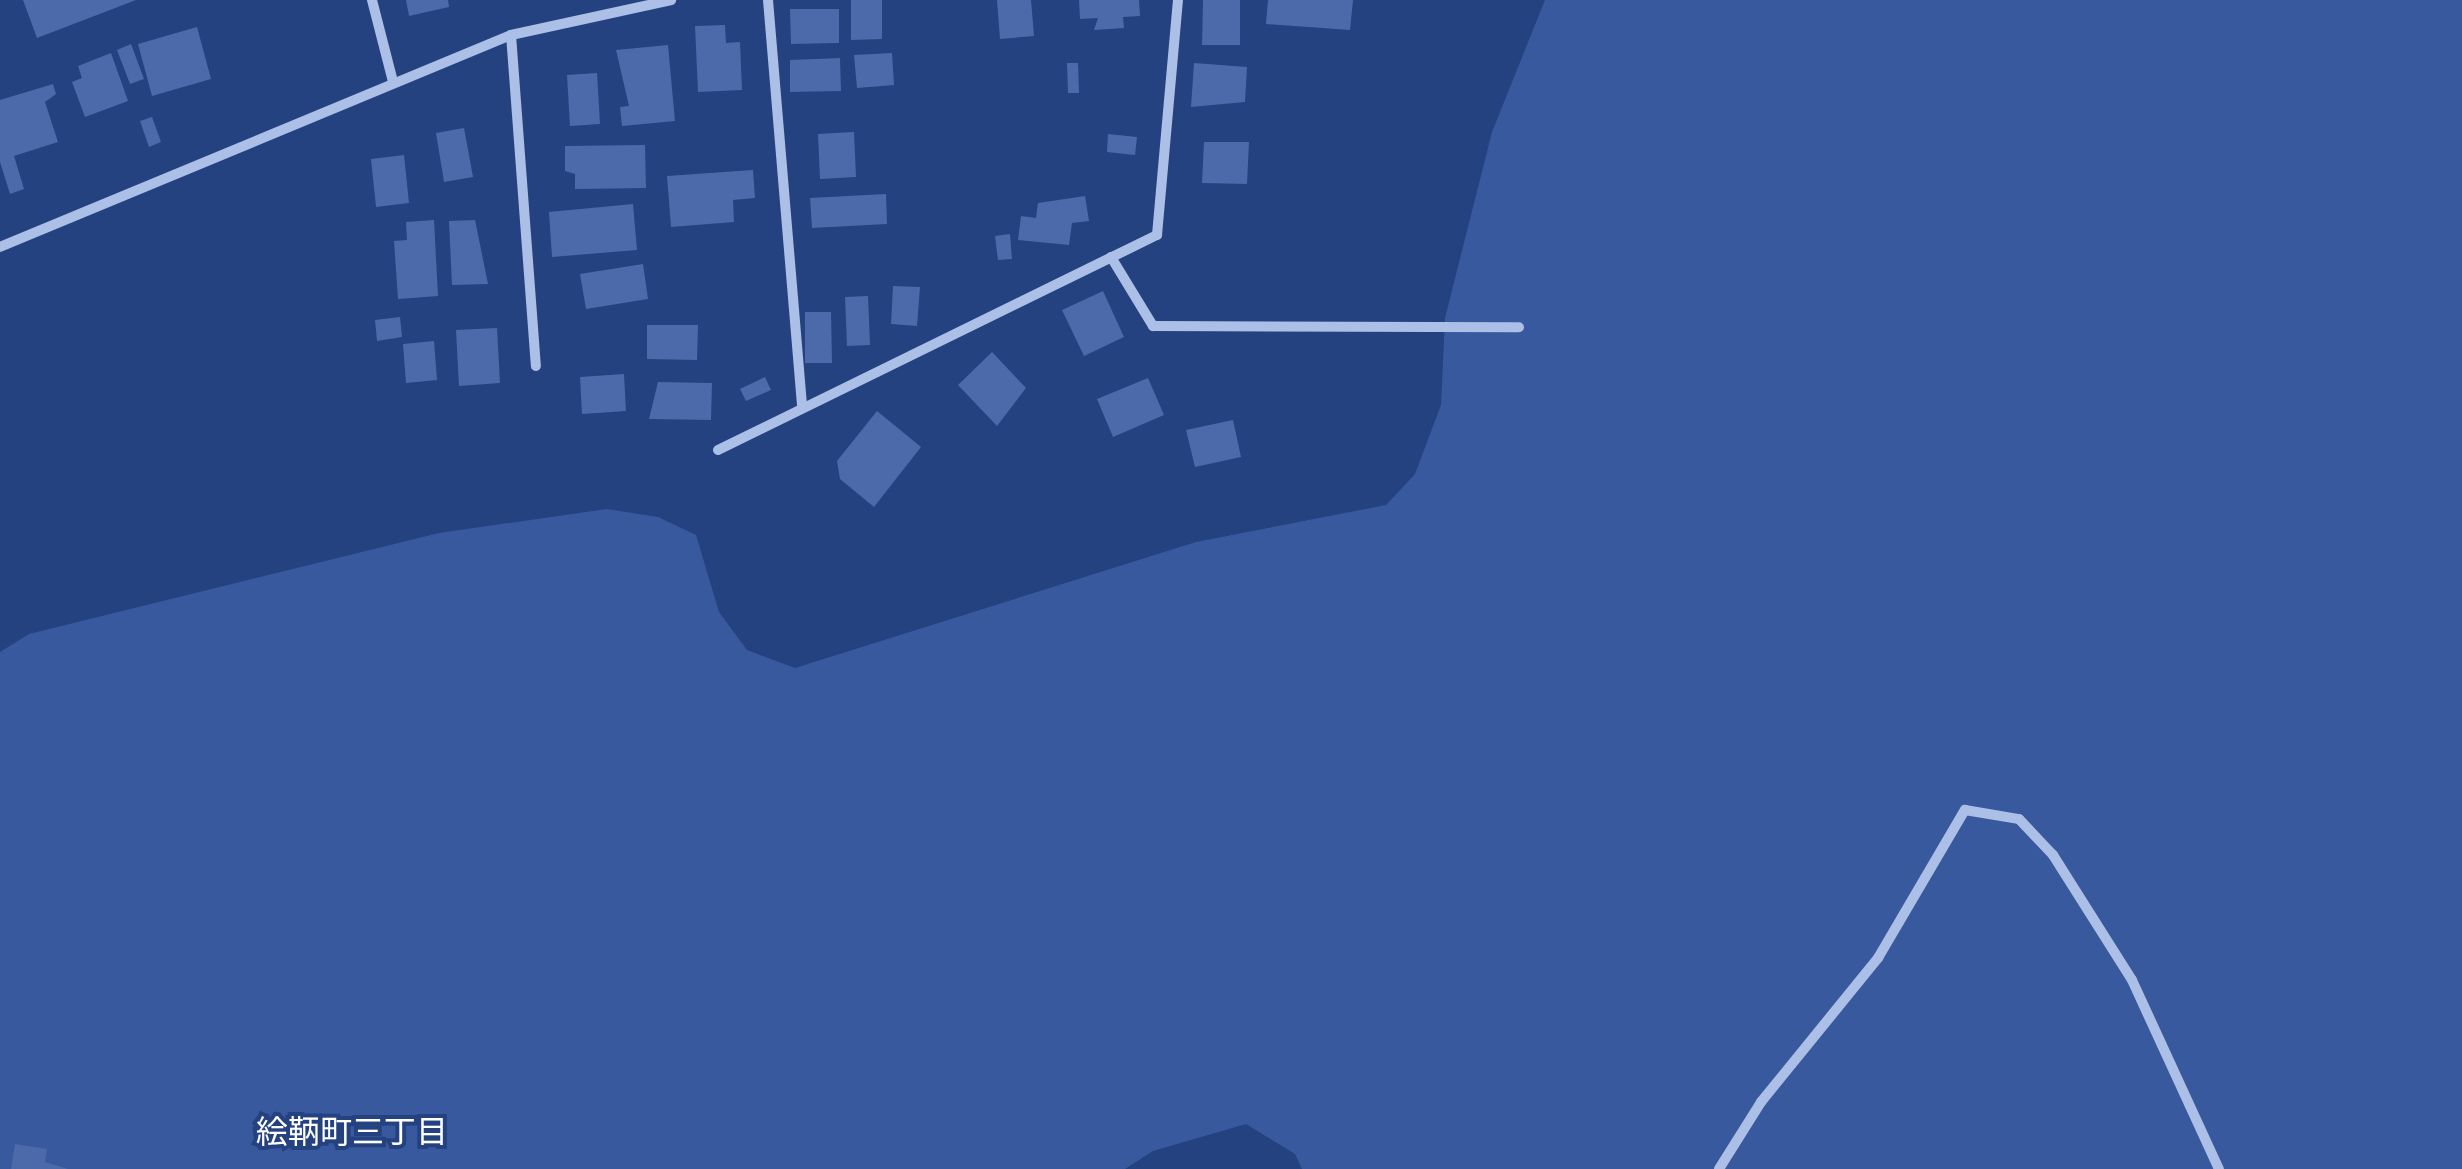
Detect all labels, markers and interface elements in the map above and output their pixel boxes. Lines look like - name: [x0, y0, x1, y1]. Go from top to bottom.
- district label: 絵鞆町三丁目: [256, 1112, 448, 1150]

